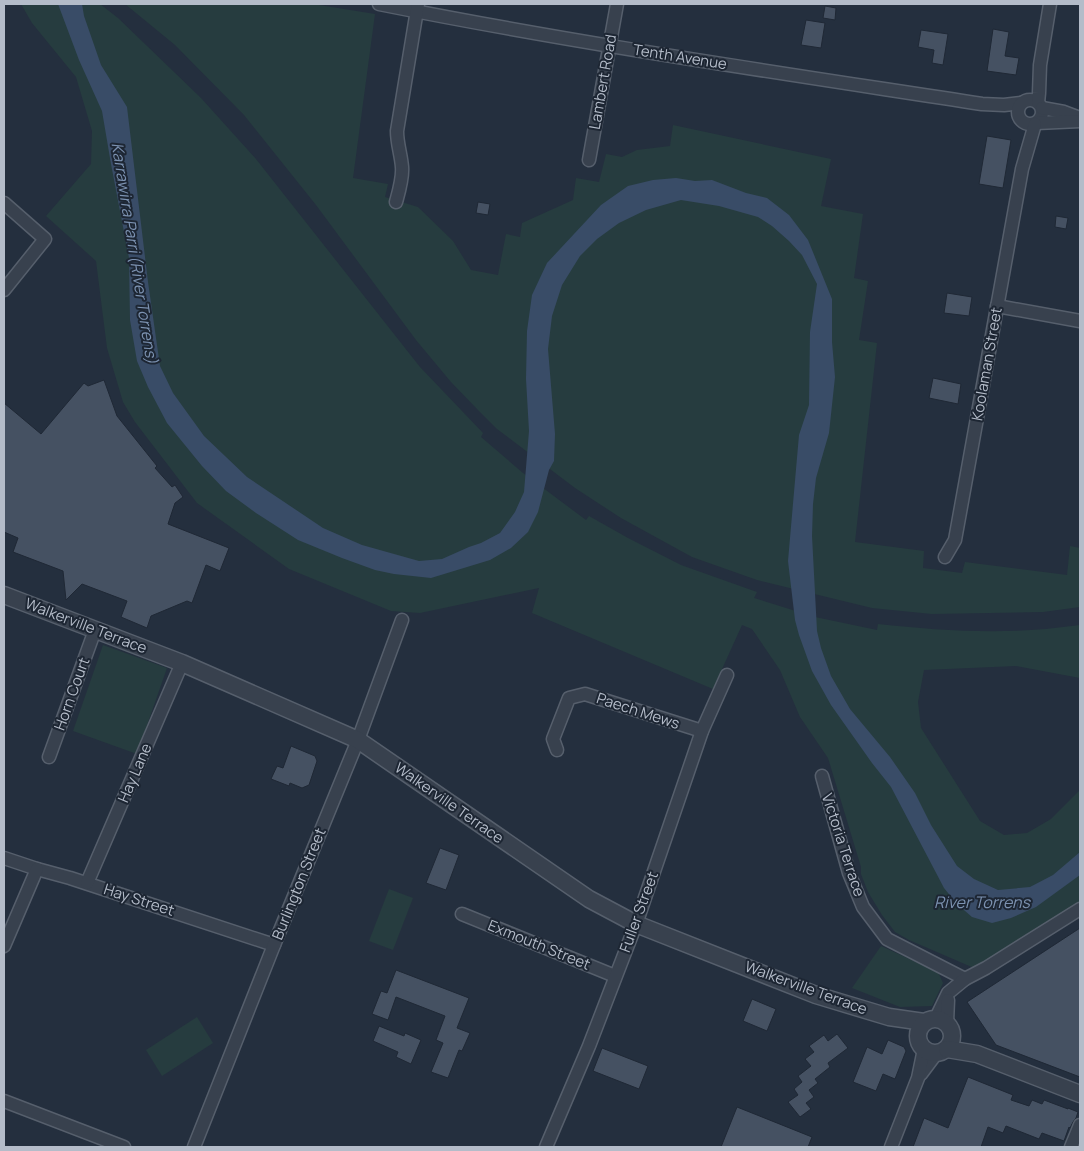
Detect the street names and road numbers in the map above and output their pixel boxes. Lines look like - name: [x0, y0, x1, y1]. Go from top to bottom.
- street label: Lambert Road: [584, 33, 621, 131]
- street label: Tenth Avenue: [632, 39, 729, 74]
- street label: Koolaman Street: [966, 306, 1007, 422]
- street label: Walkerville Terrace: [22, 593, 150, 658]
- street label: Horn Court: [49, 654, 94, 733]
- street label: Paech Mews: [594, 687, 682, 734]
- street label: Hay Lane: [113, 740, 157, 806]
- street label: Walkerville Terrace: [391, 757, 508, 848]
- street label: Victoria Terrace: [817, 790, 870, 899]
- street label: Burlington Street: [267, 825, 331, 943]
- street label: Fuller Street: [614, 868, 663, 955]
- street label: Hay Street: [101, 878, 177, 921]
- street label: Exmouth Street: [485, 914, 594, 975]
- street label: Walkerville Terrace: [742, 956, 870, 1019]

